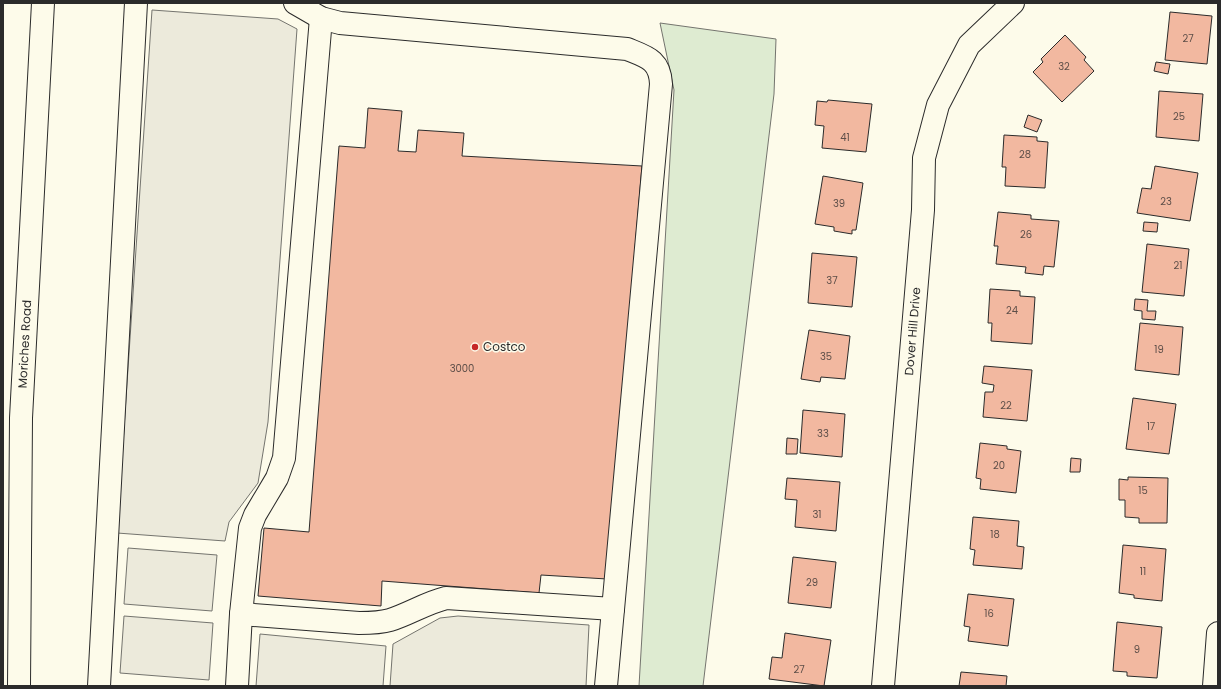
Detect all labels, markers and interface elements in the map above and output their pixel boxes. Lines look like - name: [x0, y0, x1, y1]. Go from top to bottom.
- house number: 27: [1182, 31, 1194, 46]
- house number: 32: [1058, 59, 1070, 74]
- house number: 25: [1173, 109, 1185, 124]
- house number: 41: [840, 130, 850, 145]
- house number: 28: [1019, 147, 1031, 162]
- house number: 23: [1160, 194, 1172, 209]
- house number: 39: [833, 196, 845, 211]
- house number: 26: [1020, 227, 1032, 242]
- house number: 21: [1174, 258, 1182, 273]
- house number: 37: [826, 273, 838, 288]
- street label: Dover Hill Drive: [900, 286, 924, 376]
- street label: Moriches Road: [14, 299, 35, 389]
- house number: 24: [1006, 303, 1018, 318]
- place label: Costco: [483, 338, 526, 355]
- marker: Costco: [470, 342, 480, 352]
- house number: 19: [1154, 342, 1164, 357]
- house number: 35: [820, 349, 832, 364]
- house number: 3000: [450, 361, 474, 376]
- house number: 22: [1000, 398, 1012, 413]
- house number: 17: [1147, 419, 1156, 434]
- house number: 33: [817, 426, 829, 441]
- house number: 20: [993, 458, 1005, 473]
- house number: 15: [1138, 483, 1148, 498]
- house number: 31: [812, 507, 822, 522]
- house number: 18: [990, 527, 1000, 542]
- house number: 11: [1140, 564, 1146, 579]
- house number: 29: [806, 575, 818, 590]
- house number: 16: [984, 606, 994, 621]
- house number: 9: [1134, 642, 1140, 657]
- house number: 27: [793, 662, 805, 677]

